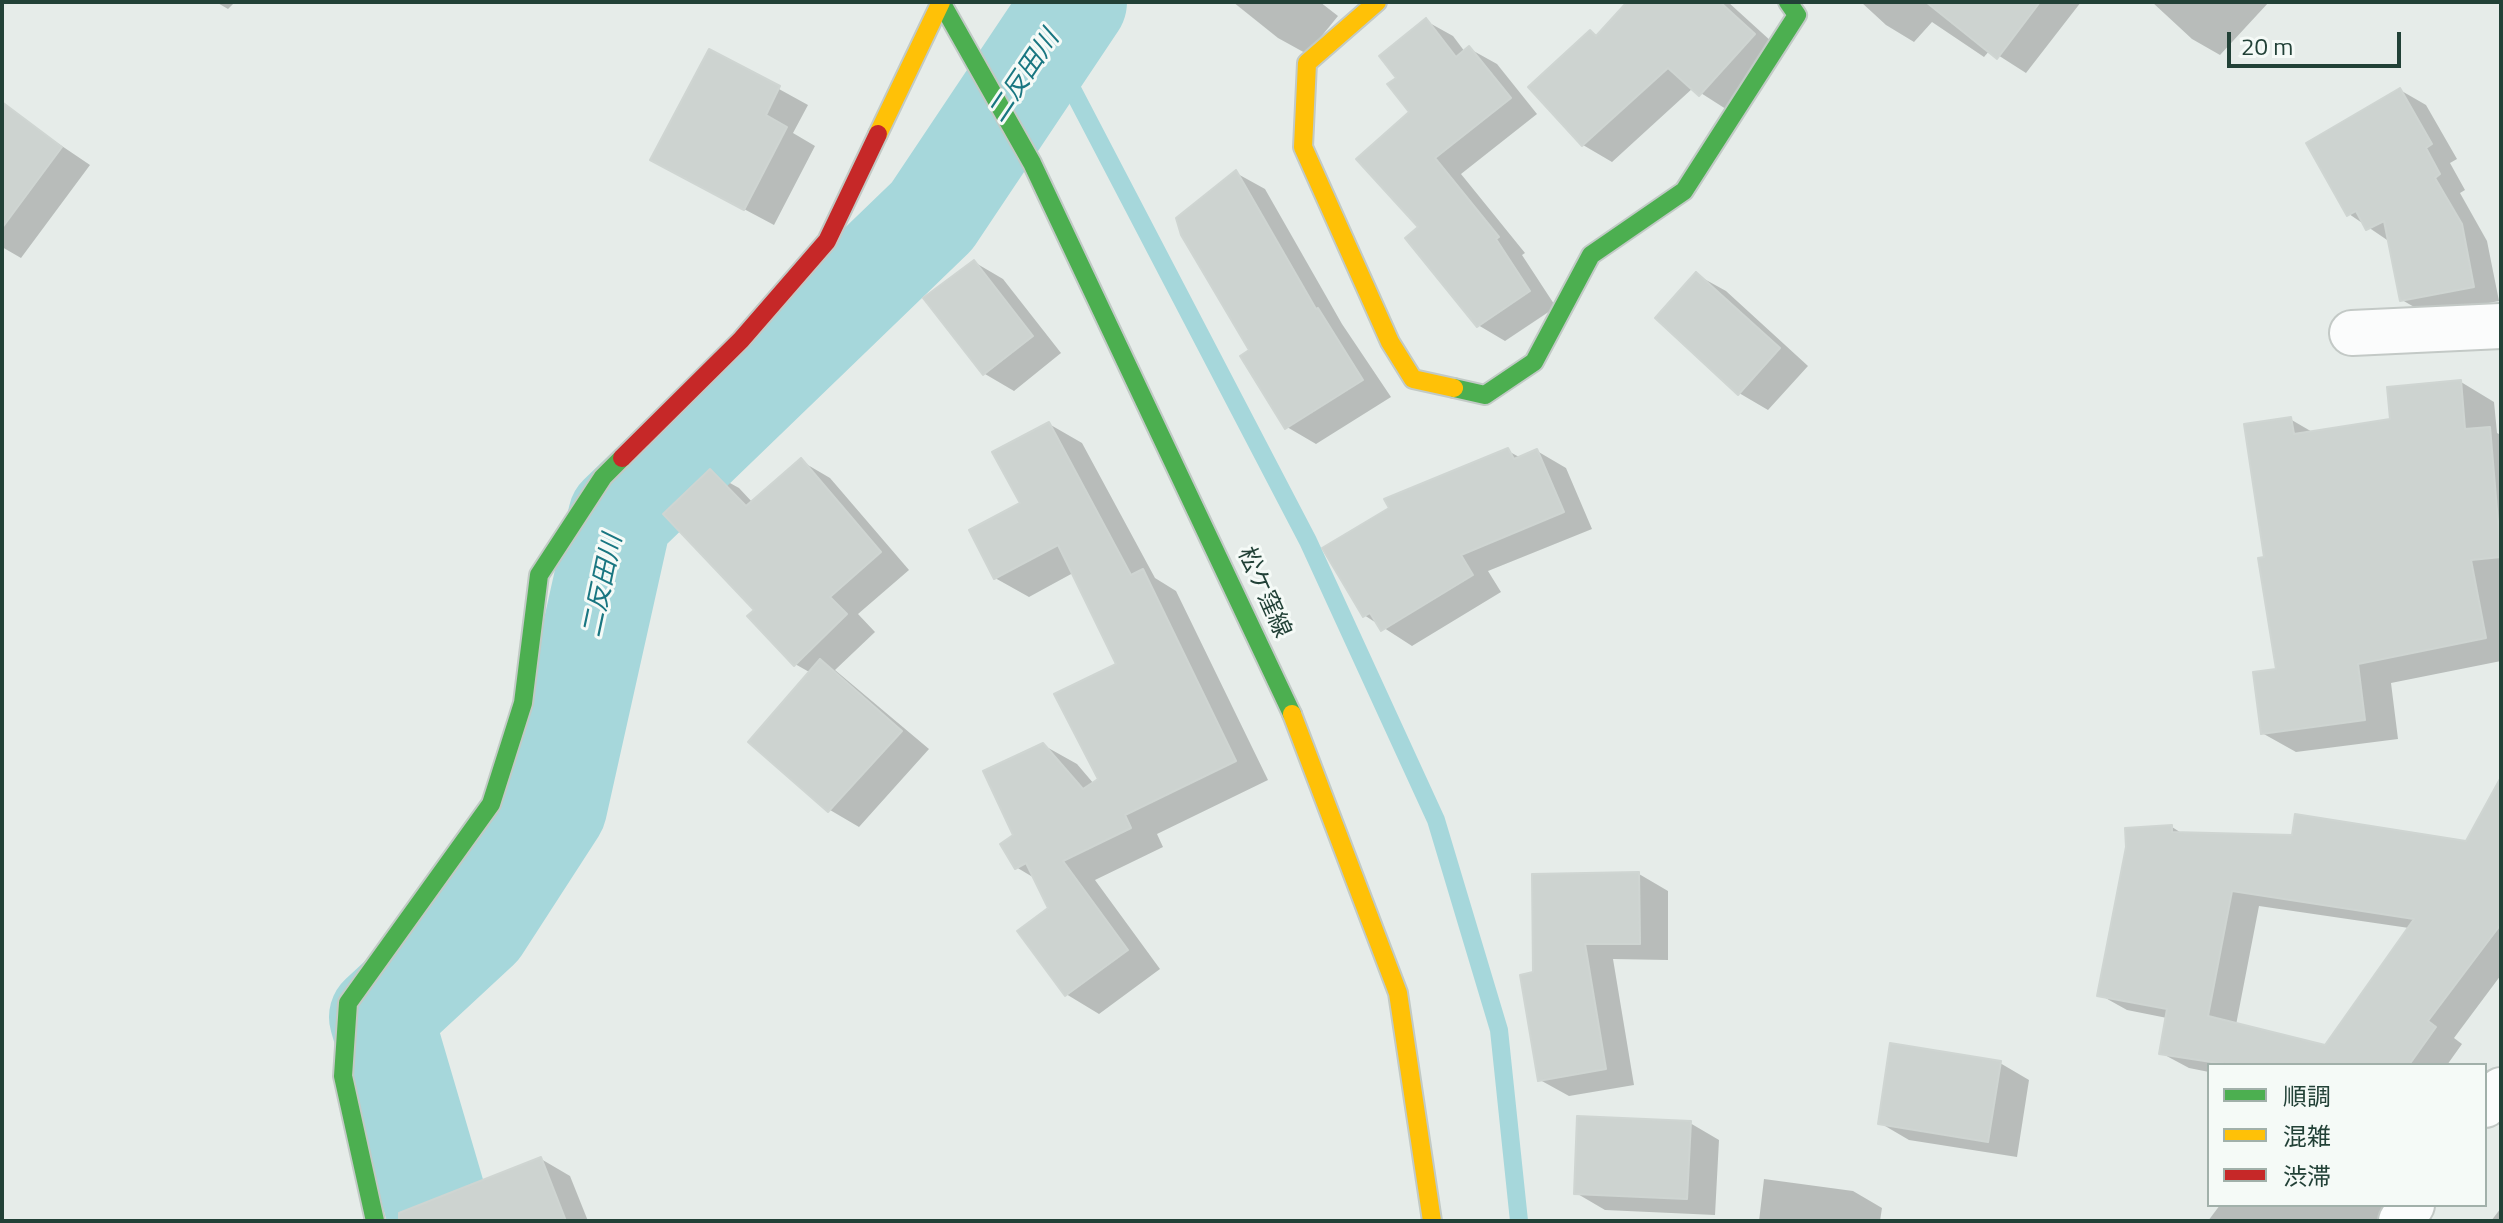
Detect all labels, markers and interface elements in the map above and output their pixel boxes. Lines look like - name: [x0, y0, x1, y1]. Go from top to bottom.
- scale bar: [2231, 16, 2405, 66]
- water label: 二反田川: [983, 25, 1067, 129]
- text: 20 m: [2241, 28, 2293, 64]
- water label: 二反田川: [578, 532, 630, 640]
- street label: 松ケ窪線: [1230, 543, 1296, 643]
- legend: [2207, 1063, 2487, 1207]
- text: 順調: [2283, 1078, 2331, 1114]
- text: 混雑: [2283, 1118, 2331, 1154]
- text: 渋滞: [2283, 1158, 2331, 1194]

